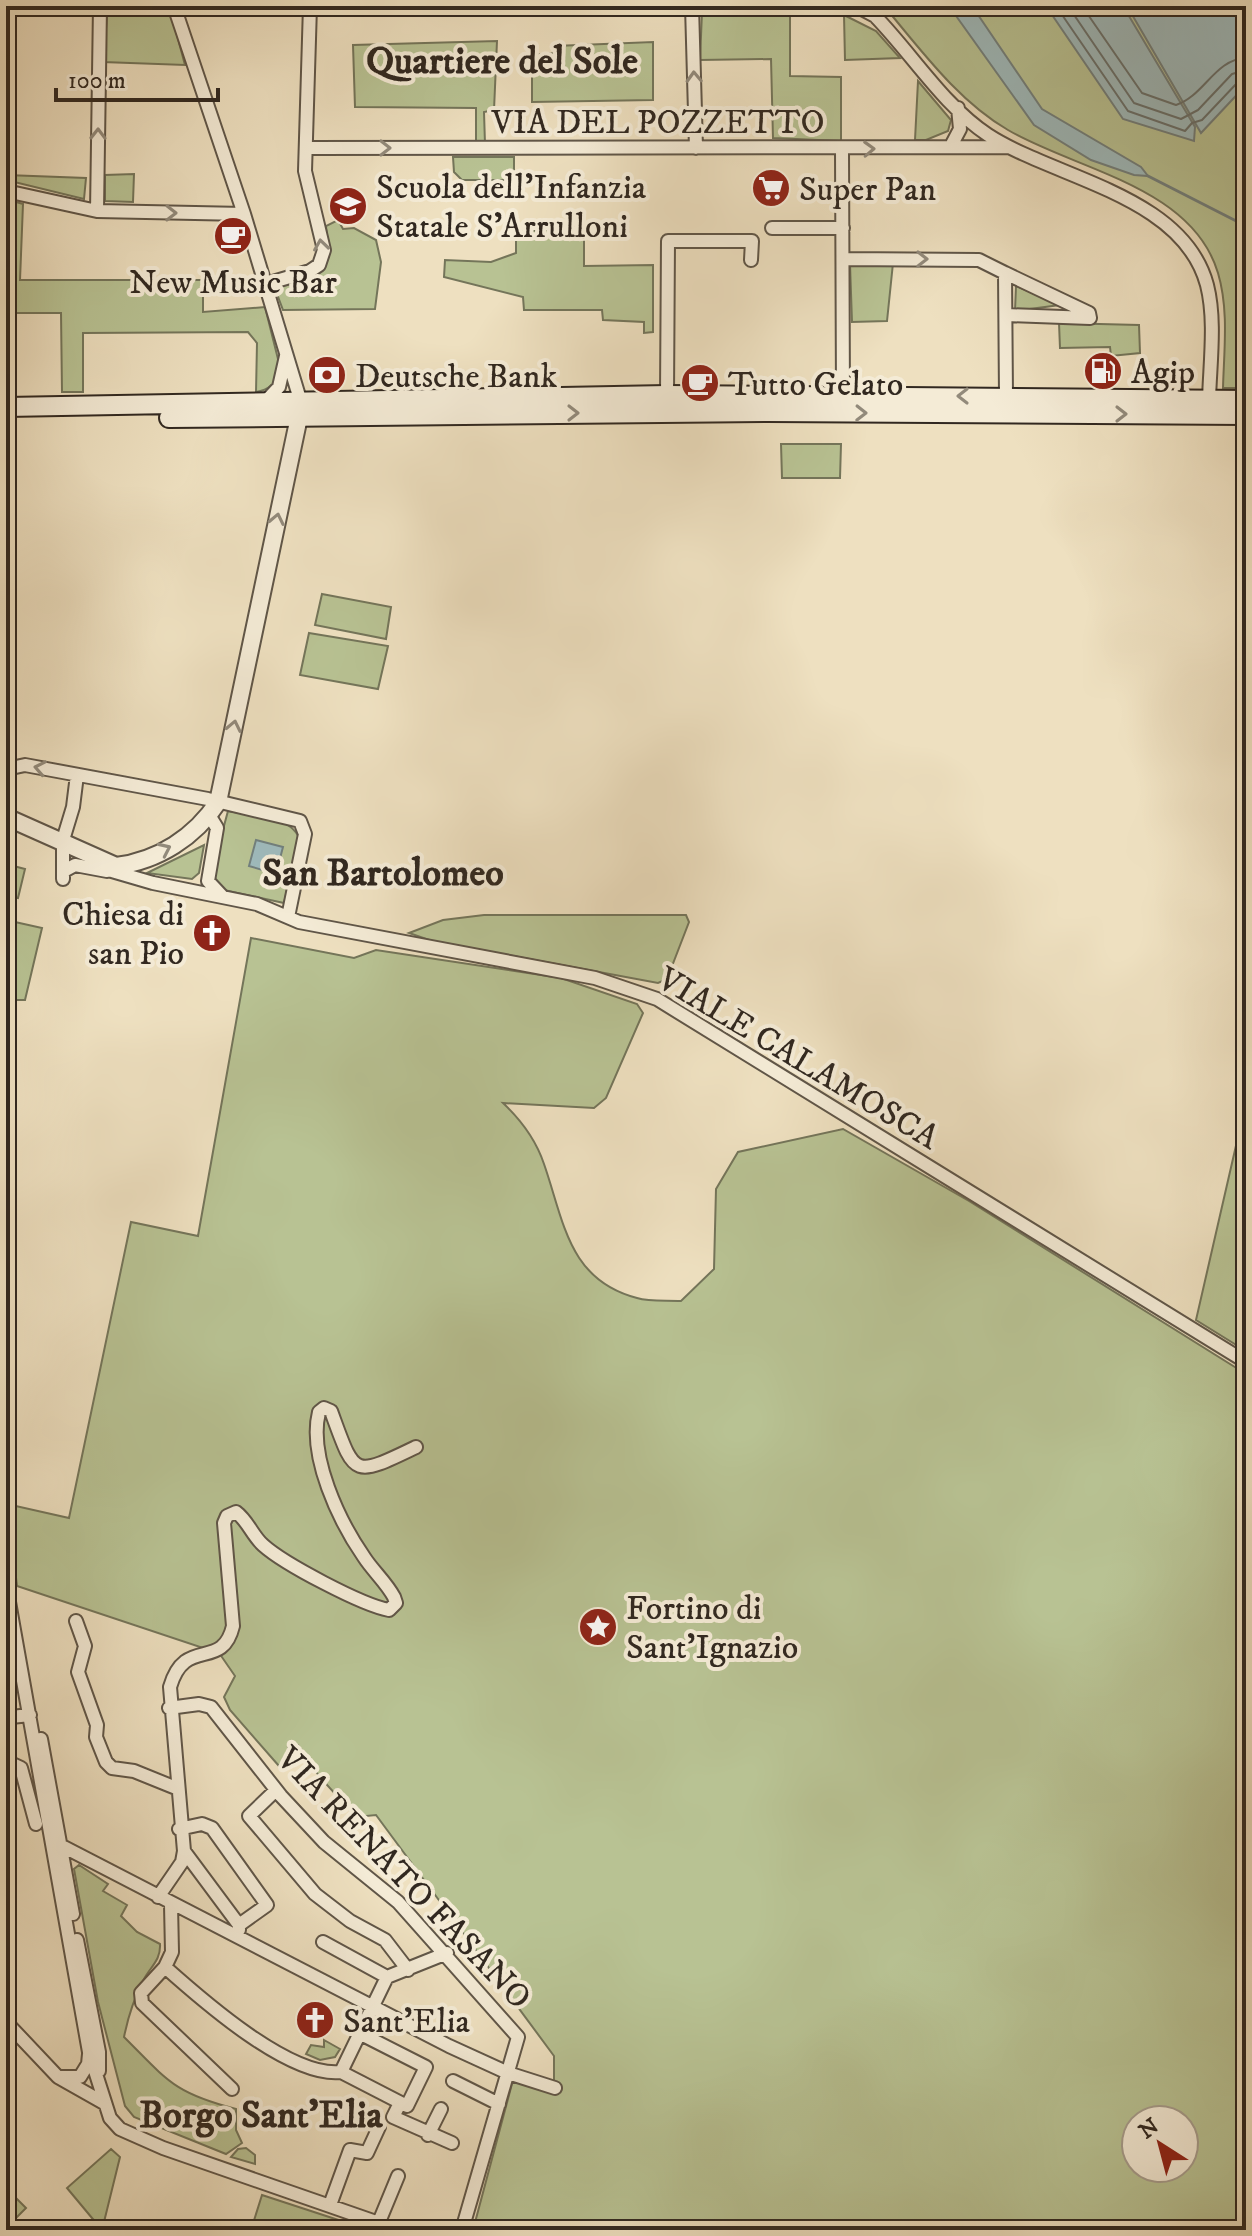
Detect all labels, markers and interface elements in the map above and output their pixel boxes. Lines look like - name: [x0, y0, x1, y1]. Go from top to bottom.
- district label: Quartiere del Sole: [366, 38, 638, 86]
- scale bar: [56, 52, 218, 102]
- text: 100 m: [68, 66, 126, 96]
- one-way arrow: [686, 70, 703, 83]
- street label: VIA DEL POZZETTO: [490, 102, 825, 144]
- one-way arrow: [89, 127, 107, 140]
- one-way arrow: [379, 139, 392, 157]
- one-way arrow: [863, 140, 876, 157]
- place label: Scuola dell'Infanzia Statale S'Arrulloni: [376, 167, 647, 248]
- supermarket icon: Super Pan: [750, 167, 792, 209]
- place label: Super Pan: [799, 169, 937, 211]
- school or university icon: Scuola dell'Infanzia Statale S'Arrulloni: [327, 185, 369, 227]
- one-way arrow: [165, 204, 178, 222]
- cafe icon: New Music Bar: [212, 215, 254, 257]
- one-way arrow: [313, 239, 330, 252]
- one-way arrow: [916, 251, 929, 268]
- place label: New Music Bar: [129, 262, 337, 304]
- fuel station icon: Agip: [1082, 350, 1124, 392]
- place label: Agip: [1131, 352, 1195, 394]
- bank icon: Deutsche Bank: [306, 354, 348, 396]
- place label: Deutsche Bank: [355, 356, 558, 398]
- cafe icon: Tutto Gelato: [679, 362, 721, 404]
- place label: Tutto Gelato: [728, 364, 903, 406]
- one-way arrow: [956, 387, 969, 405]
- one-way arrow: [567, 404, 580, 422]
- one-way arrow: [855, 404, 868, 421]
- one-way arrow: [1115, 405, 1128, 423]
- one-way arrow: [268, 513, 285, 527]
- one-way arrow: [225, 719, 242, 733]
- one-way arrow: [33, 760, 47, 777]
- one-way arrow: [157, 843, 171, 859]
- district label: San Bartolomeo: [262, 850, 504, 898]
- place label: Chiesa di san Pio: [62, 894, 184, 975]
- church icon: Chiesa di san Pio: [191, 912, 233, 954]
- street label: VIALE CALAMOSCA: [649, 958, 947, 1160]
- place label: Fortino di Sant'Ignazio: [626, 1588, 798, 1669]
- place icon: Fortino di Sant'Ignazio: [577, 1606, 619, 1648]
- street label: VIA RENATO FASANO: [267, 1738, 540, 2018]
- church icon: Sant'Elia: [294, 1999, 336, 2041]
- place label: Sant'Elia: [343, 2001, 470, 2043]
- district label: Borgo Sant'Elia: [139, 2092, 384, 2140]
- north arrow: [1120, 2104, 1200, 2184]
- text: N: [1134, 2113, 1164, 2145]

